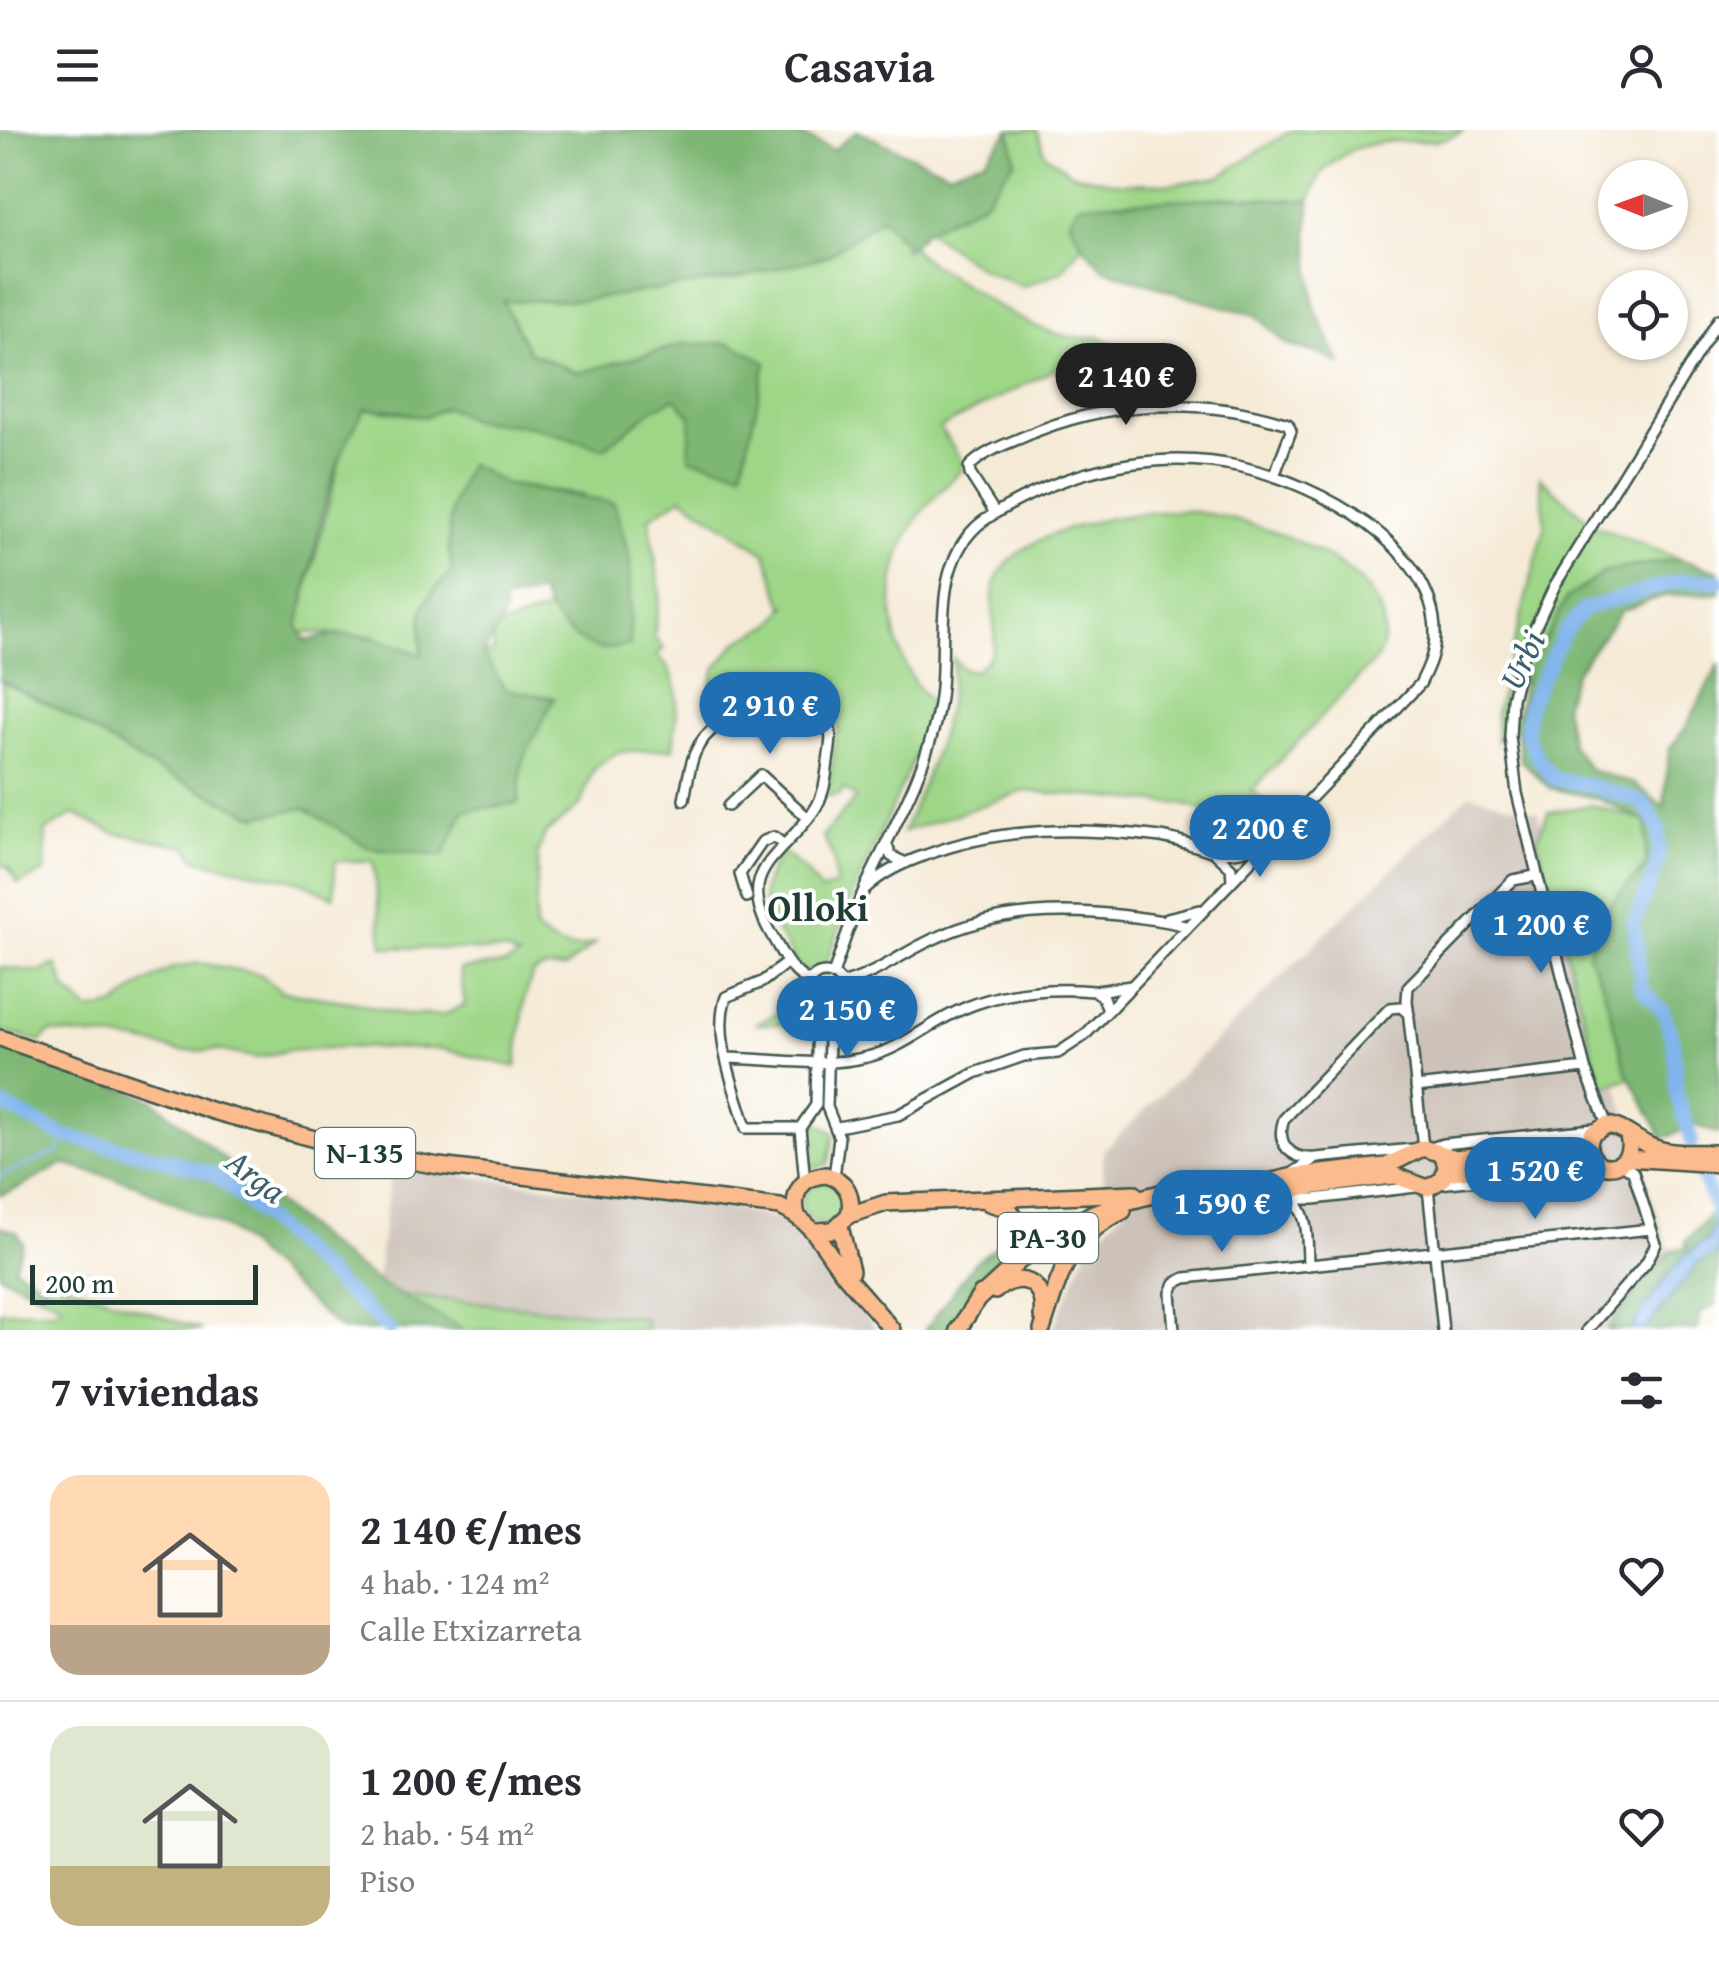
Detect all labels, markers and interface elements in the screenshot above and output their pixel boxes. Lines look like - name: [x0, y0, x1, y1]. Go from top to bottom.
- text: Casavia: [784, 33, 935, 98]
- icon: menu: [50, 38, 105, 93]
- icon: person: [1614, 38, 1669, 93]
- north arrow: [1598, 160, 1688, 250]
- map controls: [1598, 160, 1688, 360]
- button: locate: [1598, 270, 1688, 360]
- pin: 2 140 €: [1034, 343, 1218, 428]
- text: 2 140 €: [1078, 352, 1174, 399]
- water label: Urbi: [1485, 622, 1558, 698]
- pin: 2 910 €: [678, 672, 862, 757]
- text: 2 910 €: [722, 681, 818, 728]
- pin: 2 200 €: [1168, 795, 1352, 880]
- text: 2 200 €: [1212, 804, 1308, 851]
- district label: Olloki: [767, 879, 869, 935]
- pin: 1 200 €: [1449, 891, 1633, 976]
- text: 1 200 €: [1493, 900, 1589, 947]
- pin: 2 150 €: [755, 976, 939, 1061]
- text: 2 150 €: [799, 985, 895, 1032]
- road number: N-135: [315, 1128, 415, 1178]
- water label: Arga: [215, 1135, 297, 1215]
- pin: 1 520 €: [1443, 1137, 1627, 1222]
- text: 1 520 €: [1487, 1146, 1583, 1193]
- pin: 1 590 €: [1130, 1170, 1314, 1255]
- text: 1 590 €: [1174, 1179, 1270, 1226]
- road number: PA-30: [998, 1213, 1098, 1263]
- scale bar: [30, 1260, 258, 1304]
- text: 200 m: [45, 1262, 114, 1303]
- text: 7 viviendas: [50, 1360, 259, 1421]
- icon: filters: [1614, 1363, 1669, 1418]
- text: 2 140 €/mes: [360, 1498, 582, 1559]
- icon: home: [130, 1515, 250, 1635]
- icon: heart: [1614, 1548, 1669, 1603]
- text: 4 hab. · 124 m²: [360, 1559, 549, 1606]
- text: Calle Etxizarreta: [360, 1606, 582, 1653]
- text: 1 200 €/mes: [360, 1749, 582, 1810]
- icon: home: [130, 1766, 250, 1886]
- icon: heart: [1614, 1799, 1669, 1854]
- text: 2 hab. · 54 m²: [360, 1810, 534, 1857]
- text: Piso: [360, 1857, 415, 1904]

